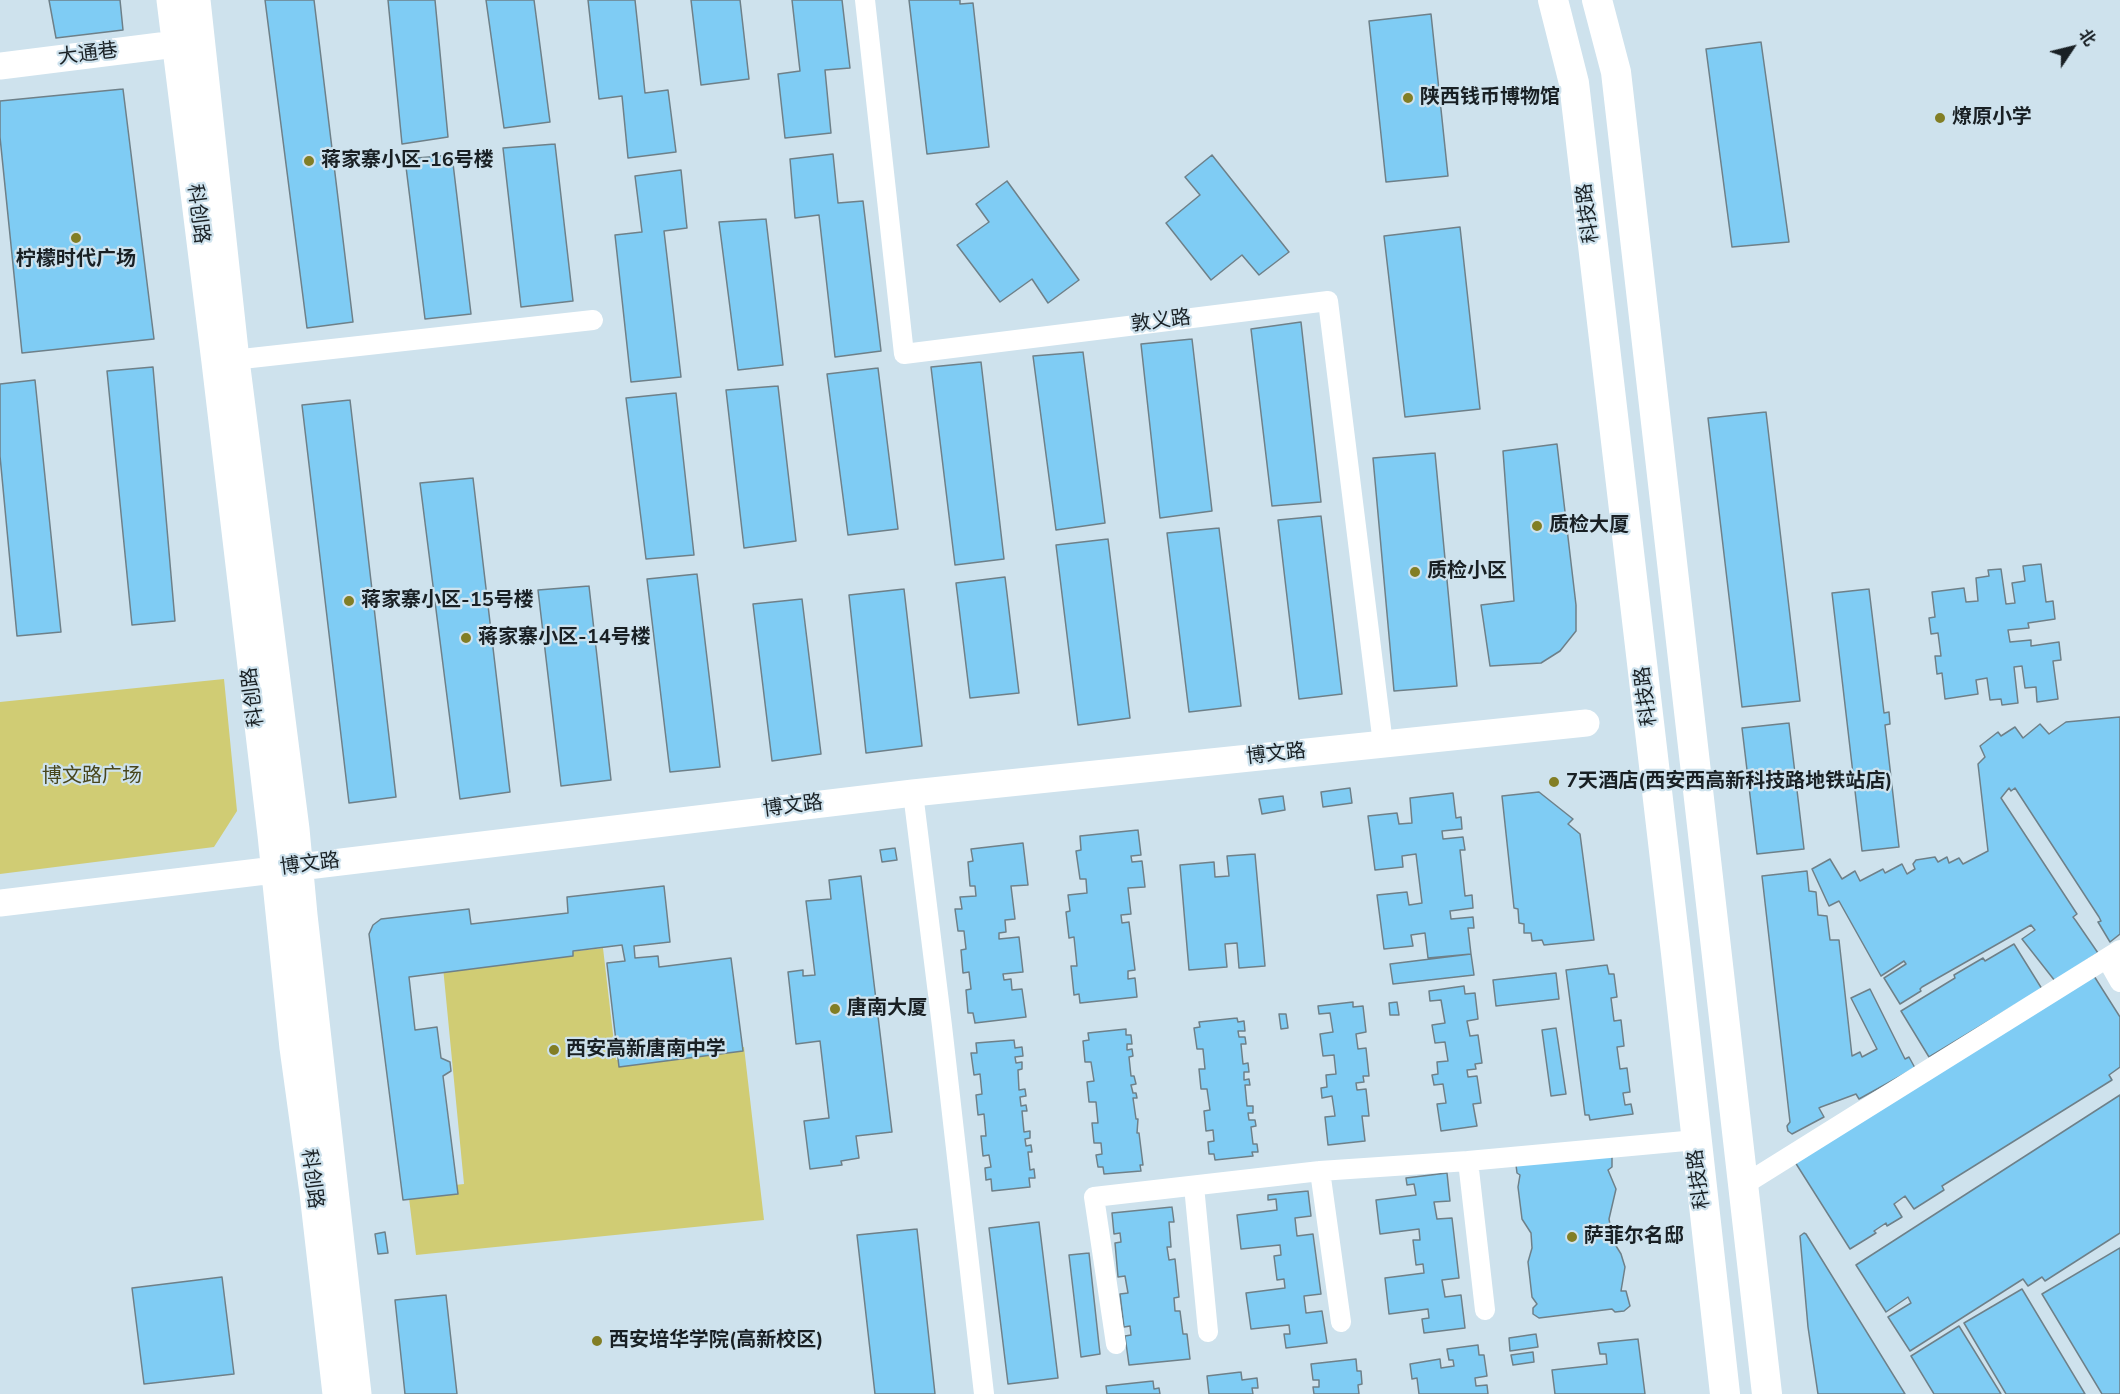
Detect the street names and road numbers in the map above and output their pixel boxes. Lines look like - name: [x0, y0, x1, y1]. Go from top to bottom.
- street label: 大通巷: [57, 39, 119, 71]
- street label: 科技路: [1573, 182, 1605, 244]
- street label: 科创路: [181, 183, 213, 245]
- street label: 敦义路: [1130, 306, 1192, 338]
- street label: 科技路: [1631, 665, 1663, 727]
- street label: 科创路: [238, 666, 270, 728]
- street label: 博文路: [1245, 740, 1307, 770]
- street label: 博文路: [762, 791, 824, 823]
- street label: 博文路: [279, 849, 341, 881]
- street label: 科创路: [295, 1148, 327, 1210]
- street label: 科技路: [1684, 1148, 1716, 1210]

